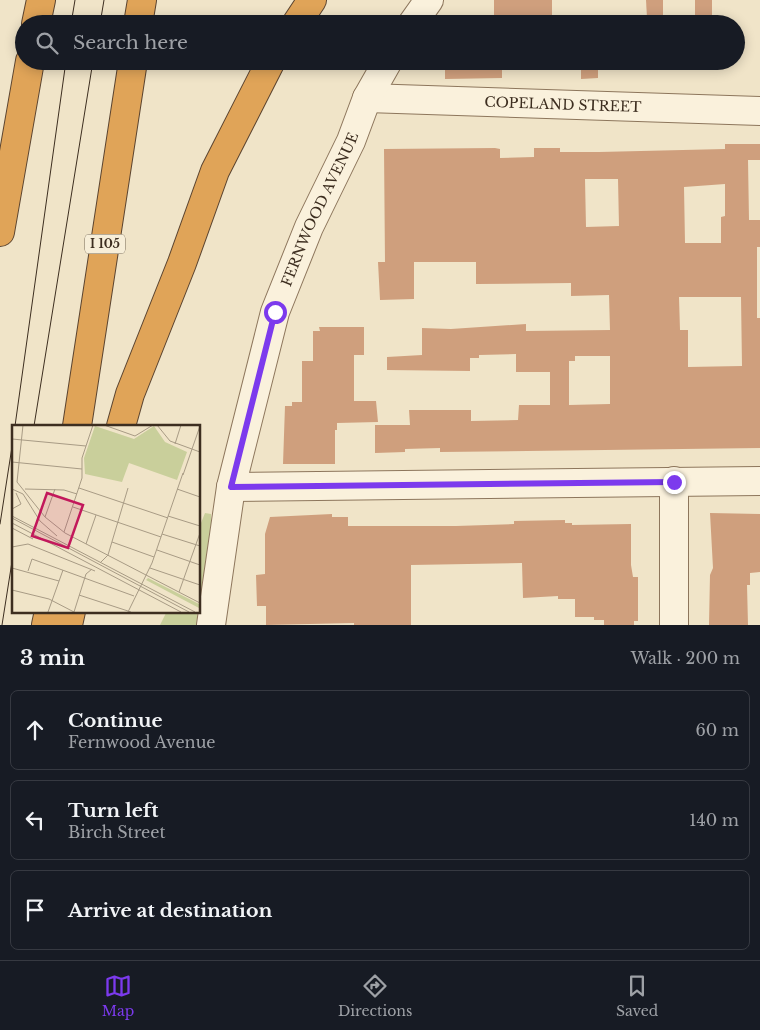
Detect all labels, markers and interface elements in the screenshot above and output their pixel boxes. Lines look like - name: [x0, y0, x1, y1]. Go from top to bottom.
- search box: [15, 15, 745, 70]
- icon: search: [33, 29, 61, 57]
- text: Search here: [73, 31, 188, 54]
- street label: COPELAND STREET: [484, 93, 642, 116]
- street label: FERNWOOD AVENUE: [277, 130, 362, 289]
- road number: I 105: [85, 234, 125, 253]
- route start: [264, 301, 287, 324]
- inset map: [12, 425, 200, 612]
- route end: [663, 471, 686, 494]
- text: 3 min: [20, 645, 85, 671]
- text: Walk · 200 m: [631, 648, 740, 668]
- text: Continue: [68, 709, 163, 732]
- icon: ahead: [21, 716, 49, 744]
- text: 60 m: [696, 720, 739, 740]
- text: Fernwood Avenue: [68, 732, 216, 752]
- text: Turn left: [68, 799, 159, 822]
- icon: left: [21, 806, 49, 834]
- text: 140 m: [689, 810, 739, 830]
- text: Birch Street: [68, 822, 166, 842]
- icon: arrive: [21, 896, 49, 924]
- text: Arrive at destination: [68, 899, 272, 922]
- tab: Map: [102, 972, 134, 1020]
- tab: Directions: [338, 972, 412, 1020]
- tab: Saved: [616, 972, 658, 1020]

